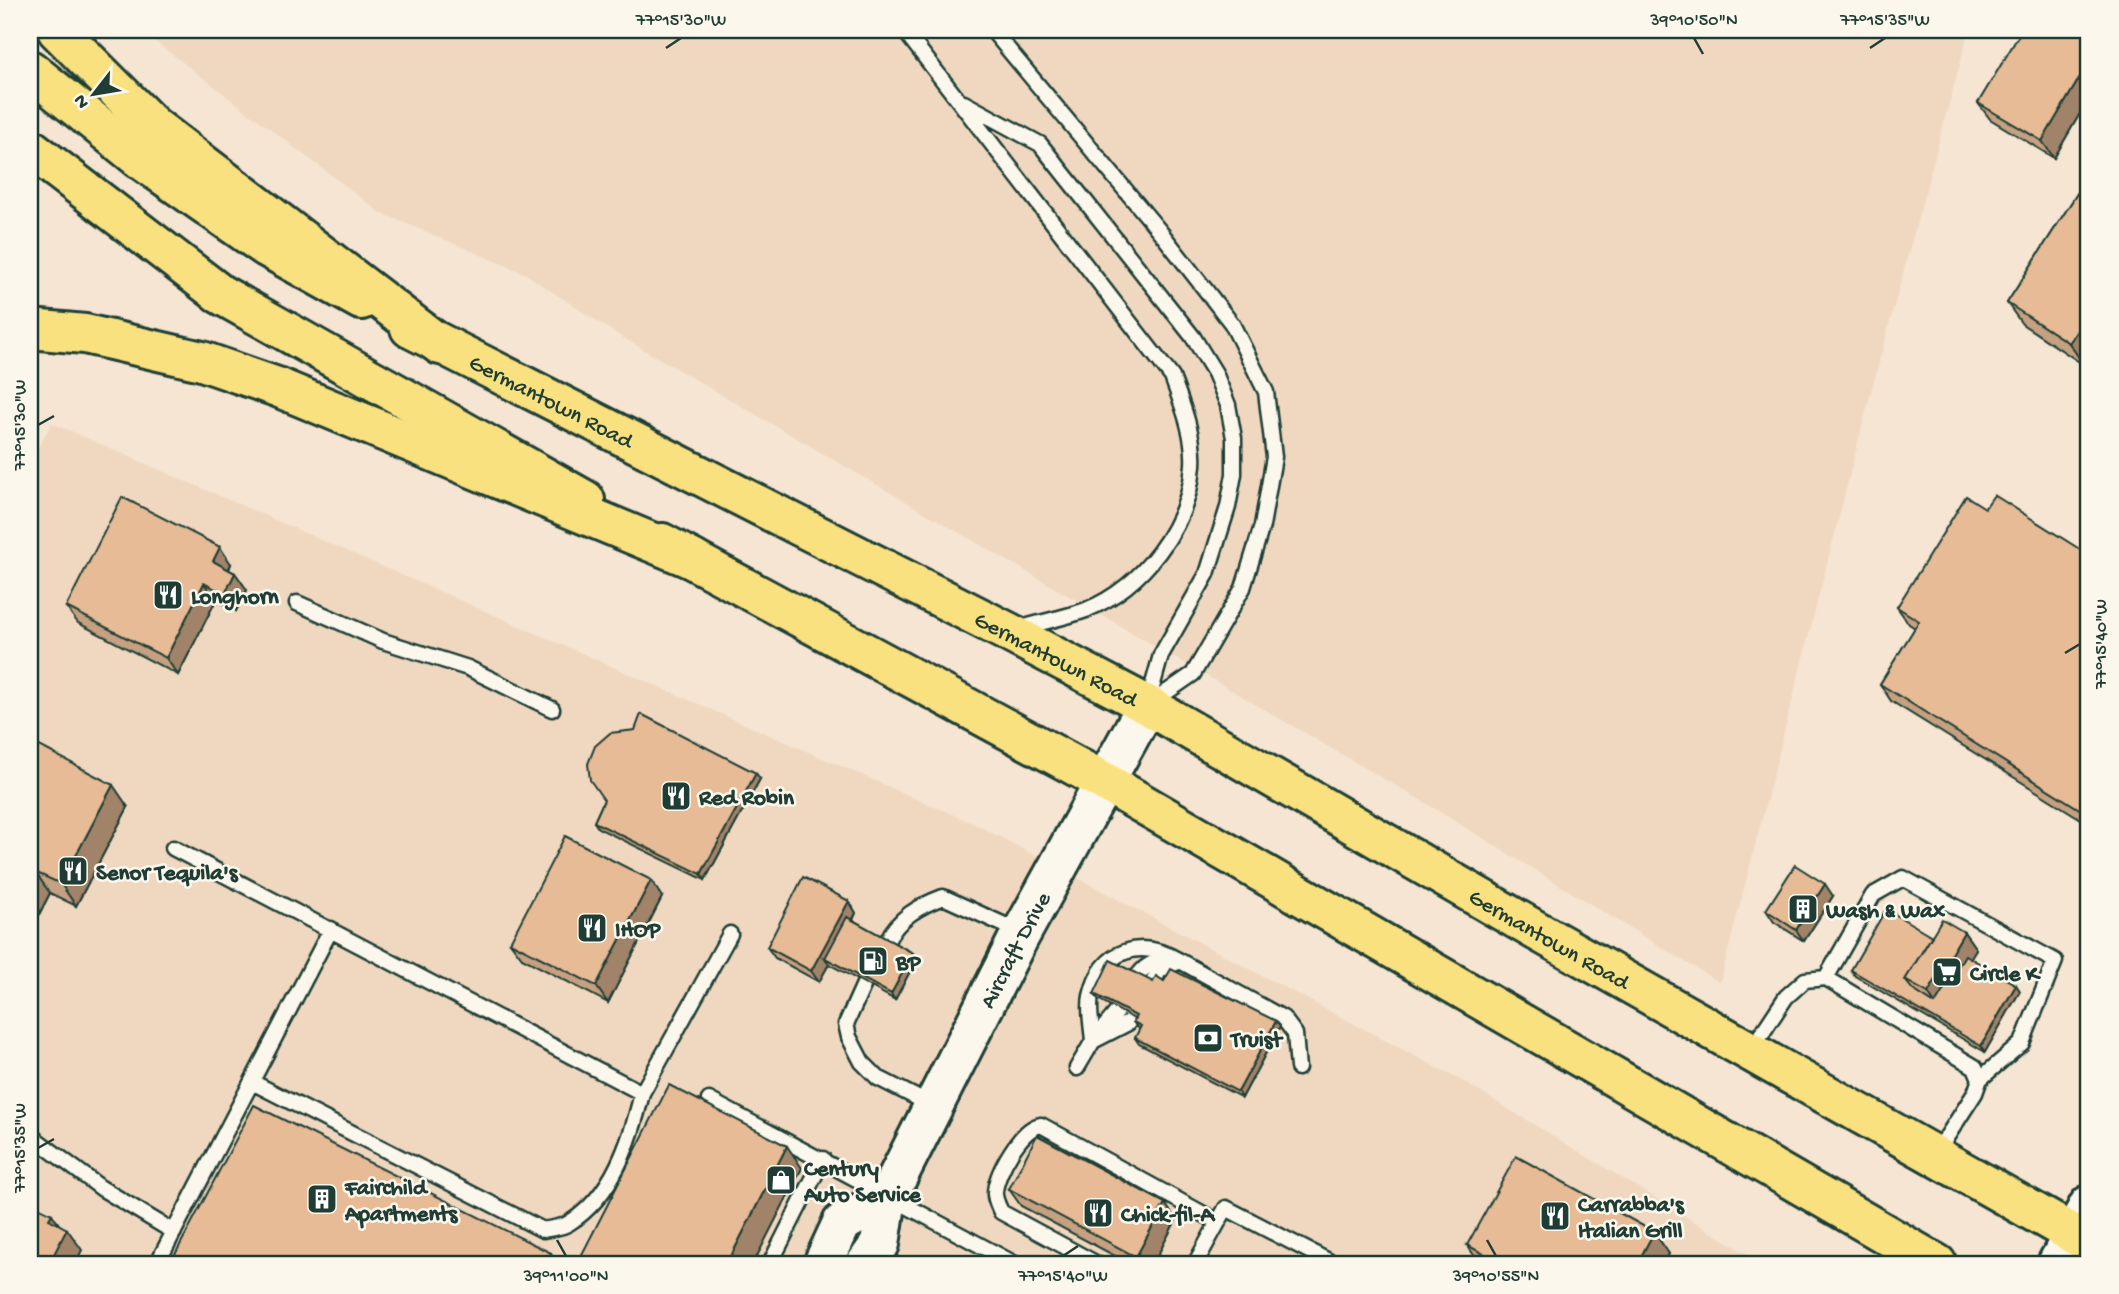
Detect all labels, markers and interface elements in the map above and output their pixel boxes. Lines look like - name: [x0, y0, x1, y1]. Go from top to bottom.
- text: 77°15'30"W: [635, 11, 726, 32]
- text: 39°10'50"N: [1649, 11, 1738, 32]
- text: 77°15'35"W: [1839, 11, 1930, 32]
- north arrow: [60, 60, 130, 130]
- text: N: [69, 90, 95, 112]
- street label: Germantown Road: [464, 350, 638, 457]
- text: 77°15'30"W: [11, 380, 32, 471]
- restaurant icon: Longhorn: [151, 578, 185, 612]
- place label: Longhorn: [191, 585, 280, 612]
- text: 77°15'40"W: [2092, 599, 2113, 690]
- street label: Germantown Road: [969, 607, 1143, 715]
- restaurant icon: Red Robin: [659, 779, 693, 813]
- place label: Red Robin: [698, 786, 795, 813]
- restaurant icon: Senor Tequila's: [56, 854, 90, 888]
- place label: Senor Tequila's: [96, 861, 239, 888]
- street label: Germantown Road: [1463, 884, 1634, 998]
- street label: Aircraft Drive: [975, 887, 1059, 1014]
- building icon: Wash & Wax: [1786, 892, 1820, 926]
- place label: Wash & Wax: [1825, 899, 1946, 926]
- restaurant icon: IHOP: [575, 911, 609, 945]
- place label: IHOP: [615, 918, 662, 945]
- fuel station icon: BP: [856, 944, 890, 978]
- place label: BP: [895, 951, 922, 978]
- supermarket icon: Circle K: [1930, 955, 1964, 989]
- place label: Circle K: [1970, 962, 2042, 989]
- bank icon: Truist: [1191, 1021, 1225, 1055]
- place label: Truist: [1229, 1028, 1284, 1055]
- text: 77°15'35"W: [11, 1103, 32, 1194]
- place label: Century Auto Service: [803, 1157, 922, 1210]
- shop icon: Century Auto Service: [764, 1163, 798, 1197]
- place label: Fairchild Apartments: [344, 1176, 459, 1229]
- building icon: Fairchild Apartments: [305, 1182, 339, 1216]
- place label: Carrabba's Italian Grill: [1578, 1193, 1685, 1246]
- restaurant icon: Chick-fil-A: [1081, 1196, 1115, 1230]
- restaurant icon: Carrabba's Italian Grill: [1538, 1199, 1572, 1233]
- place label: Chick-fil-A: [1121, 1203, 1215, 1230]
- text: 39°11'00"N: [522, 1267, 609, 1288]
- text: 77°15'40"W: [1017, 1267, 1108, 1288]
- text: 39°10'55"N: [1452, 1267, 1539, 1288]

